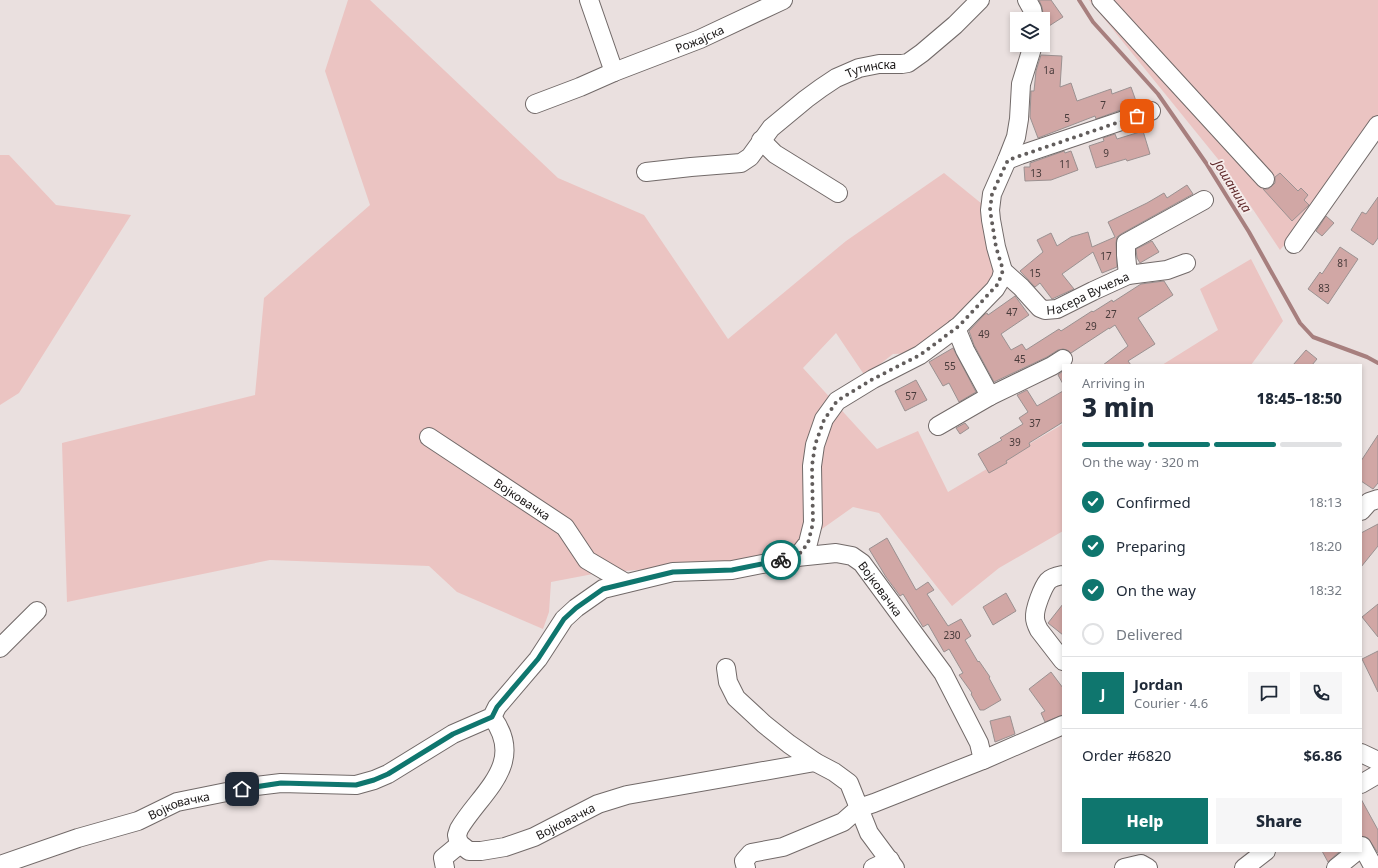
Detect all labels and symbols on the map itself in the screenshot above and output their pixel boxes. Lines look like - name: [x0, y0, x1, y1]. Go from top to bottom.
- street label: Рожајска: [673, 21, 727, 56]
- street label: Тутинска: [843, 56, 896, 81]
- house number: 1a: [1043, 63, 1055, 77]
- house number: 7: [1100, 98, 1106, 112]
- pin: [1120, 99, 1154, 133]
- house number: 5: [1064, 111, 1070, 125]
- house number: 9: [1103, 146, 1109, 160]
- water label: Јошаница: [1208, 154, 1257, 216]
- house number: 11: [1059, 157, 1071, 171]
- house number: 13: [1030, 166, 1042, 180]
- house number: 17: [1100, 249, 1112, 263]
- house number: 81: [1337, 256, 1349, 270]
- house number: 15: [1029, 266, 1041, 280]
- street label: Насера Вучеља: [1046, 267, 1132, 318]
- house number: 83: [1318, 281, 1330, 295]
- house number: 47: [1006, 305, 1018, 319]
- house number: 27: [1105, 307, 1117, 321]
- house number: 29: [1085, 319, 1097, 333]
- house number: 49: [978, 327, 990, 341]
- house number: 45: [1014, 352, 1026, 366]
- house number: 55: [944, 359, 956, 373]
- house number: 57: [905, 389, 917, 403]
- house number: 37: [1029, 416, 1041, 430]
- house number: 39: [1009, 435, 1021, 449]
- street label: Војковачка: [491, 474, 554, 524]
- courier: [761, 540, 801, 580]
- street label: Војковачка: [855, 557, 907, 620]
- house number: 230: [943, 628, 961, 642]
- pin: [225, 772, 259, 806]
- street label: Војковачка: [145, 787, 211, 824]
- street label: Војковачка: [533, 799, 598, 843]

